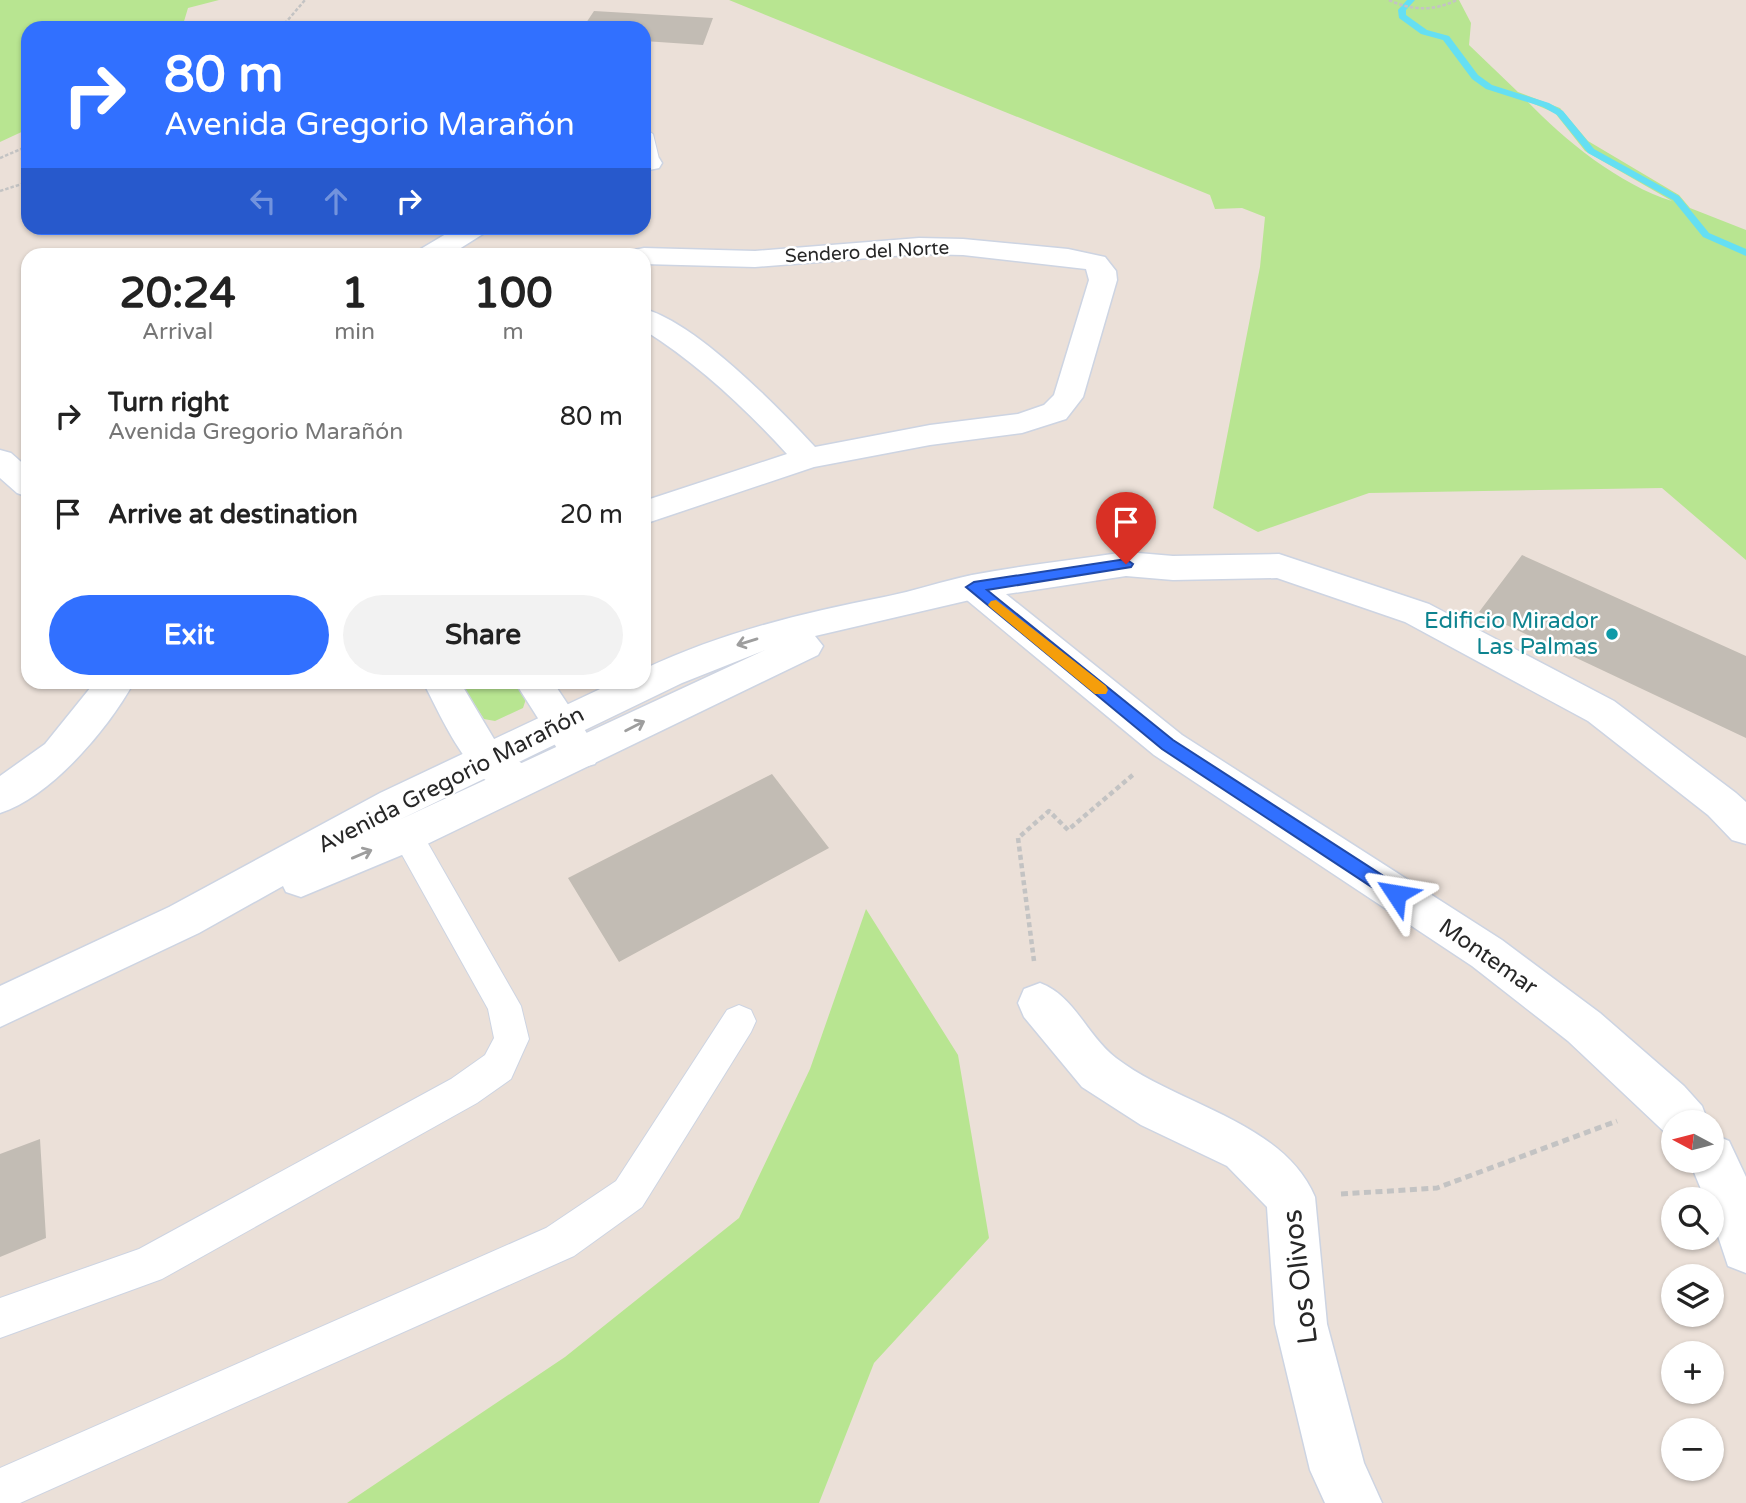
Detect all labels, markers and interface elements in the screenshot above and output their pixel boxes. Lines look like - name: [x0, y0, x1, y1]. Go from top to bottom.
- text: 80 m: [164, 46, 283, 105]
- icon: right: [49, 49, 140, 140]
- text: Avenida Gregorio Marañón: [164, 106, 575, 144]
- icon: left: [244, 182, 282, 220]
- icon: ahead: [317, 182, 355, 220]
- icon: right: [390, 182, 428, 220]
- street label: Sendero del Norte: [784, 237, 950, 267]
- text: 20:24: [119, 268, 236, 319]
- text: 1: [341, 268, 368, 319]
- text: 100: [473, 268, 553, 319]
- text: Arrival: [142, 318, 213, 346]
- text: min: [334, 318, 375, 346]
- text: m: [502, 318, 524, 346]
- text: Turn right: [108, 387, 229, 418]
- icon: right: [49, 397, 87, 435]
- text: 80 m: [560, 401, 623, 432]
- text: Avenida Gregorio Marañón: [108, 418, 403, 446]
- pin: [1096, 492, 1156, 564]
- icon: arrive: [49, 495, 87, 533]
- text: Arrive at destination: [108, 499, 358, 530]
- text: 20 m: [560, 499, 623, 530]
- icon: arrive: [1107, 503, 1145, 541]
- button: Exit: [49, 595, 329, 675]
- button: Share: [343, 595, 623, 675]
- place label: Edificio Mirador Las Palmas: [1424, 607, 1598, 661]
- marker: Edificio Mirador Las Palmas: [1604, 626, 1620, 642]
- one-way arrow: [737, 636, 759, 649]
- street label: Avenida Gregorio Marañón: [313, 700, 589, 860]
- one-way arrow: [624, 719, 645, 733]
- one-way arrow: [351, 847, 372, 860]
- position arrow: [1359, 857, 1433, 931]
- street label: Montemar: [1433, 913, 1543, 1001]
- north arrow: [1661, 1110, 1724, 1172]
- map controls: [1661, 1110, 1724, 1481]
- button: search: [1661, 1187, 1724, 1250]
- street label: Los Olivos: [1275, 1208, 1325, 1346]
- button: layers: [1661, 1264, 1724, 1327]
- button: +: [1661, 1341, 1724, 1404]
- button: −: [1661, 1418, 1724, 1481]

